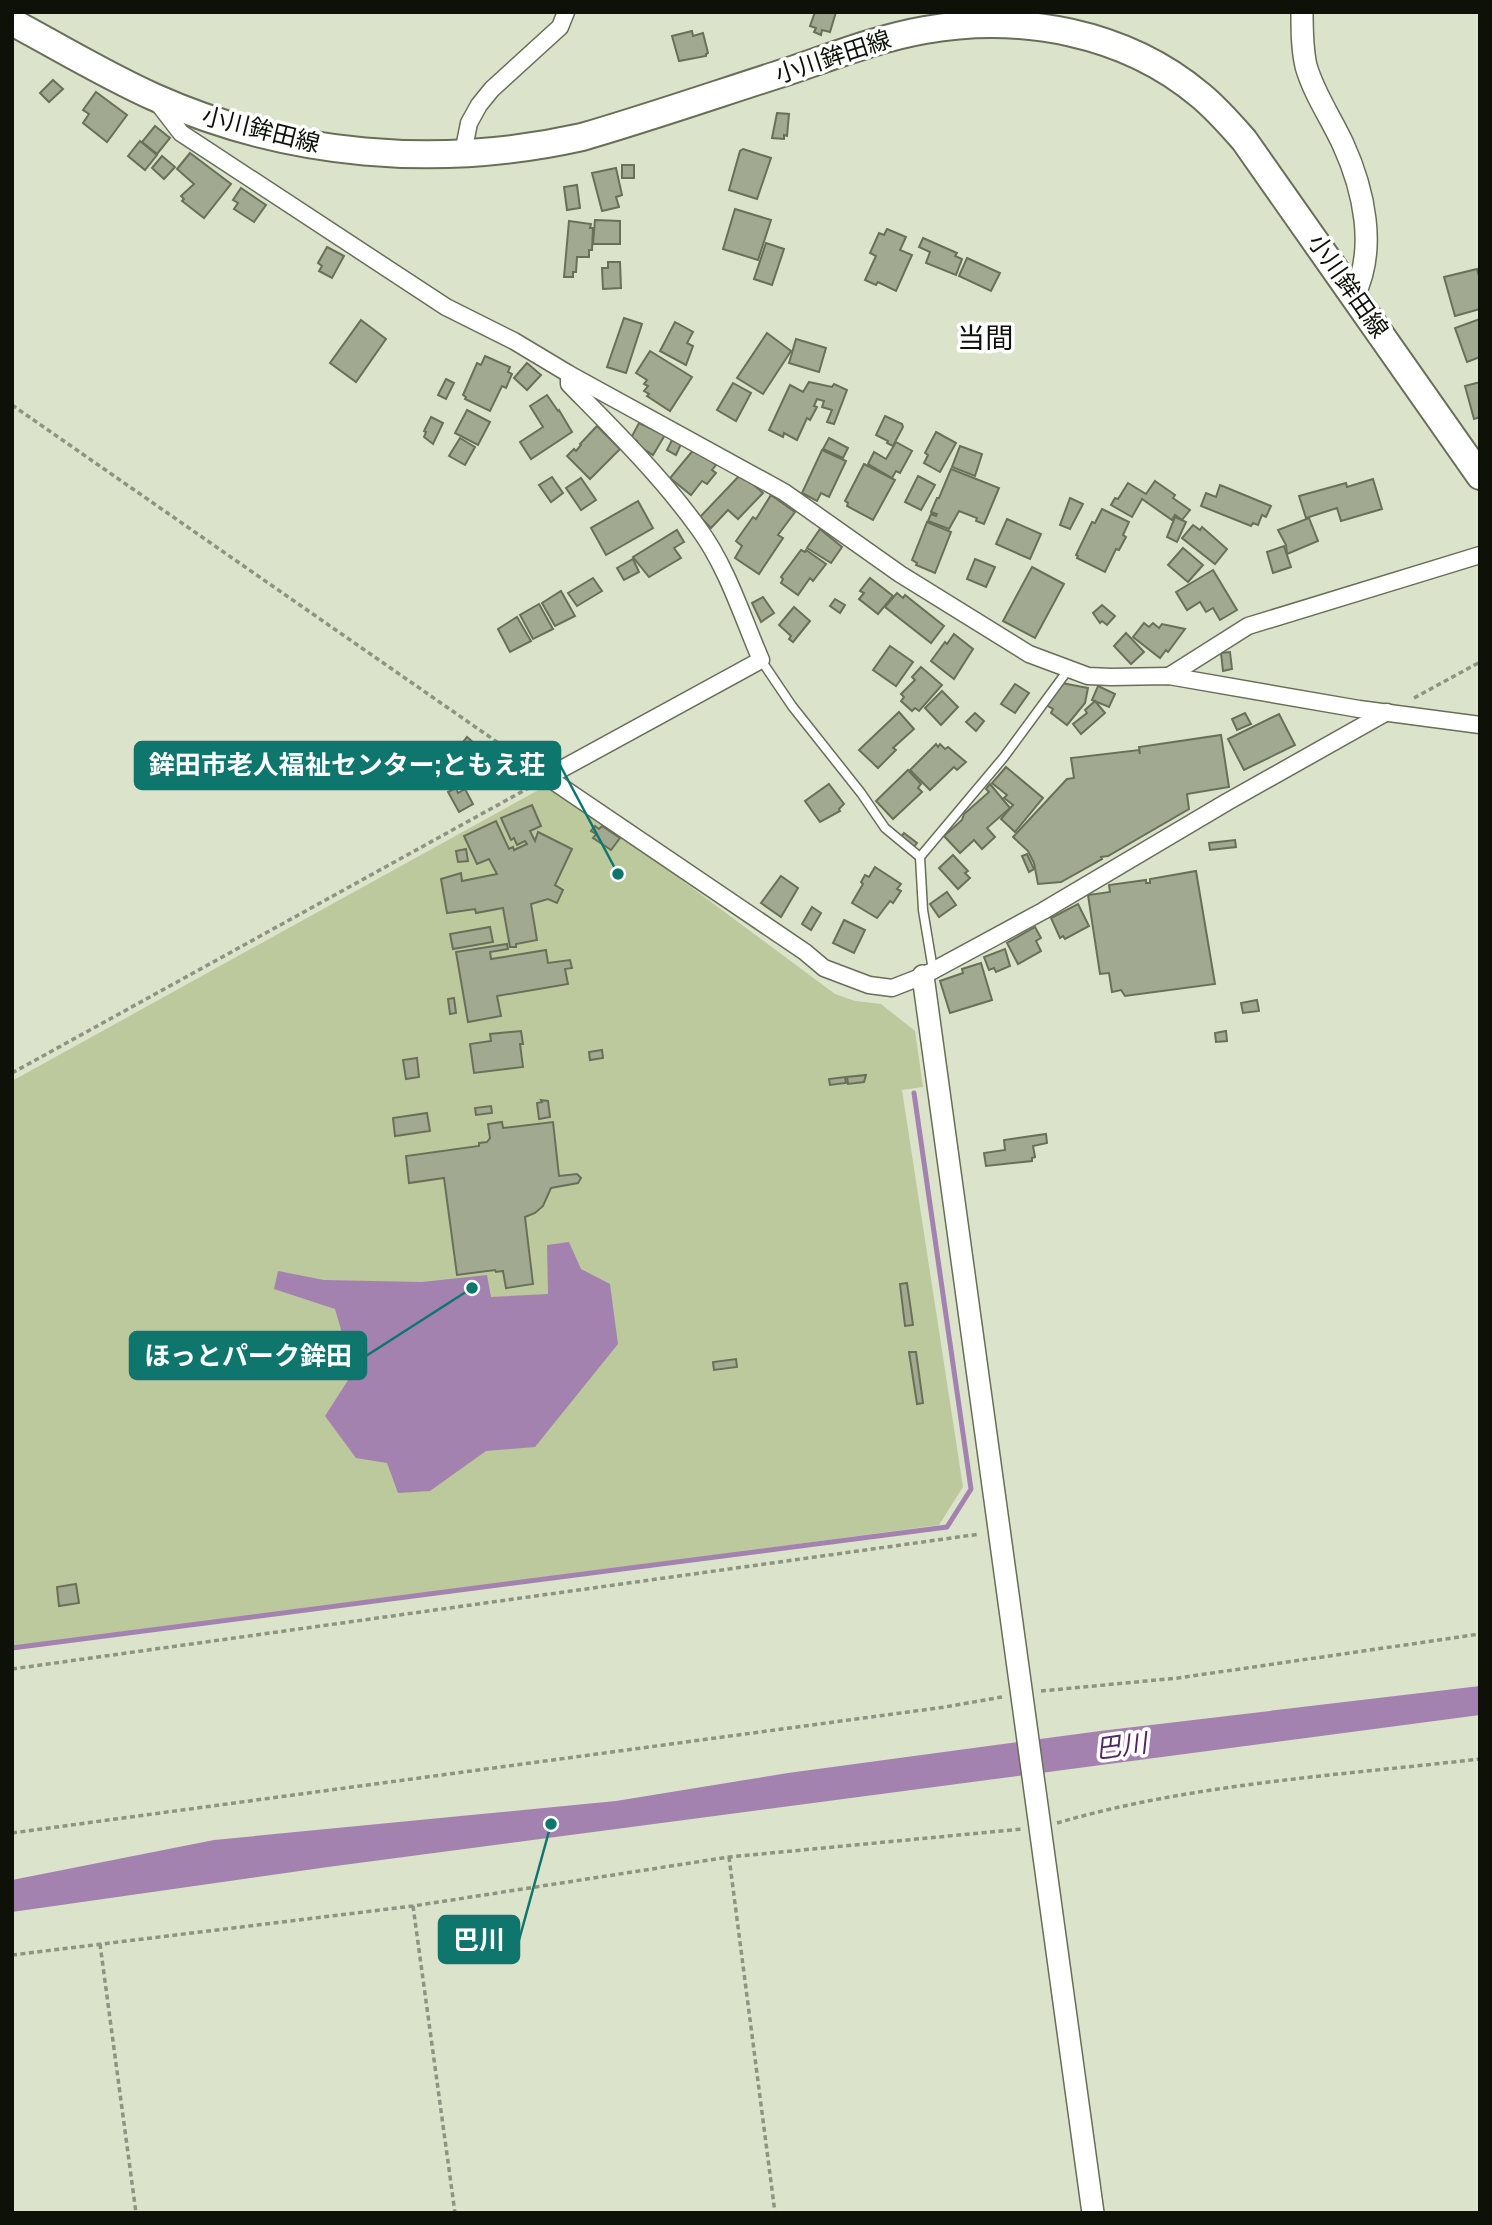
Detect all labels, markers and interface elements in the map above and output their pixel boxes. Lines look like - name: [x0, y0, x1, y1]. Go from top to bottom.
- street label: 小川鉾田線: [771, 23, 894, 89]
- street label: 小川鉾田線: [199, 100, 323, 158]
- street label: 小川鉾田線: [1302, 228, 1396, 343]
- district label: 当間: [957, 320, 1013, 355]
- callout: 鉾田市老人福祉センター;ともえ荘: [135, 742, 560, 789]
- text: 鉾田市老人福祉センター;ともえ荘: [149, 748, 545, 781]
- callout: ほっとパーク鉾田: [130, 1332, 366, 1379]
- text: ほっとパーク鉾田: [144, 1339, 352, 1372]
- water label: 巴川: [1093, 1725, 1152, 1765]
- callout: 巴川: [439, 1916, 519, 1963]
- text: 巴川: [453, 1923, 505, 1956]

